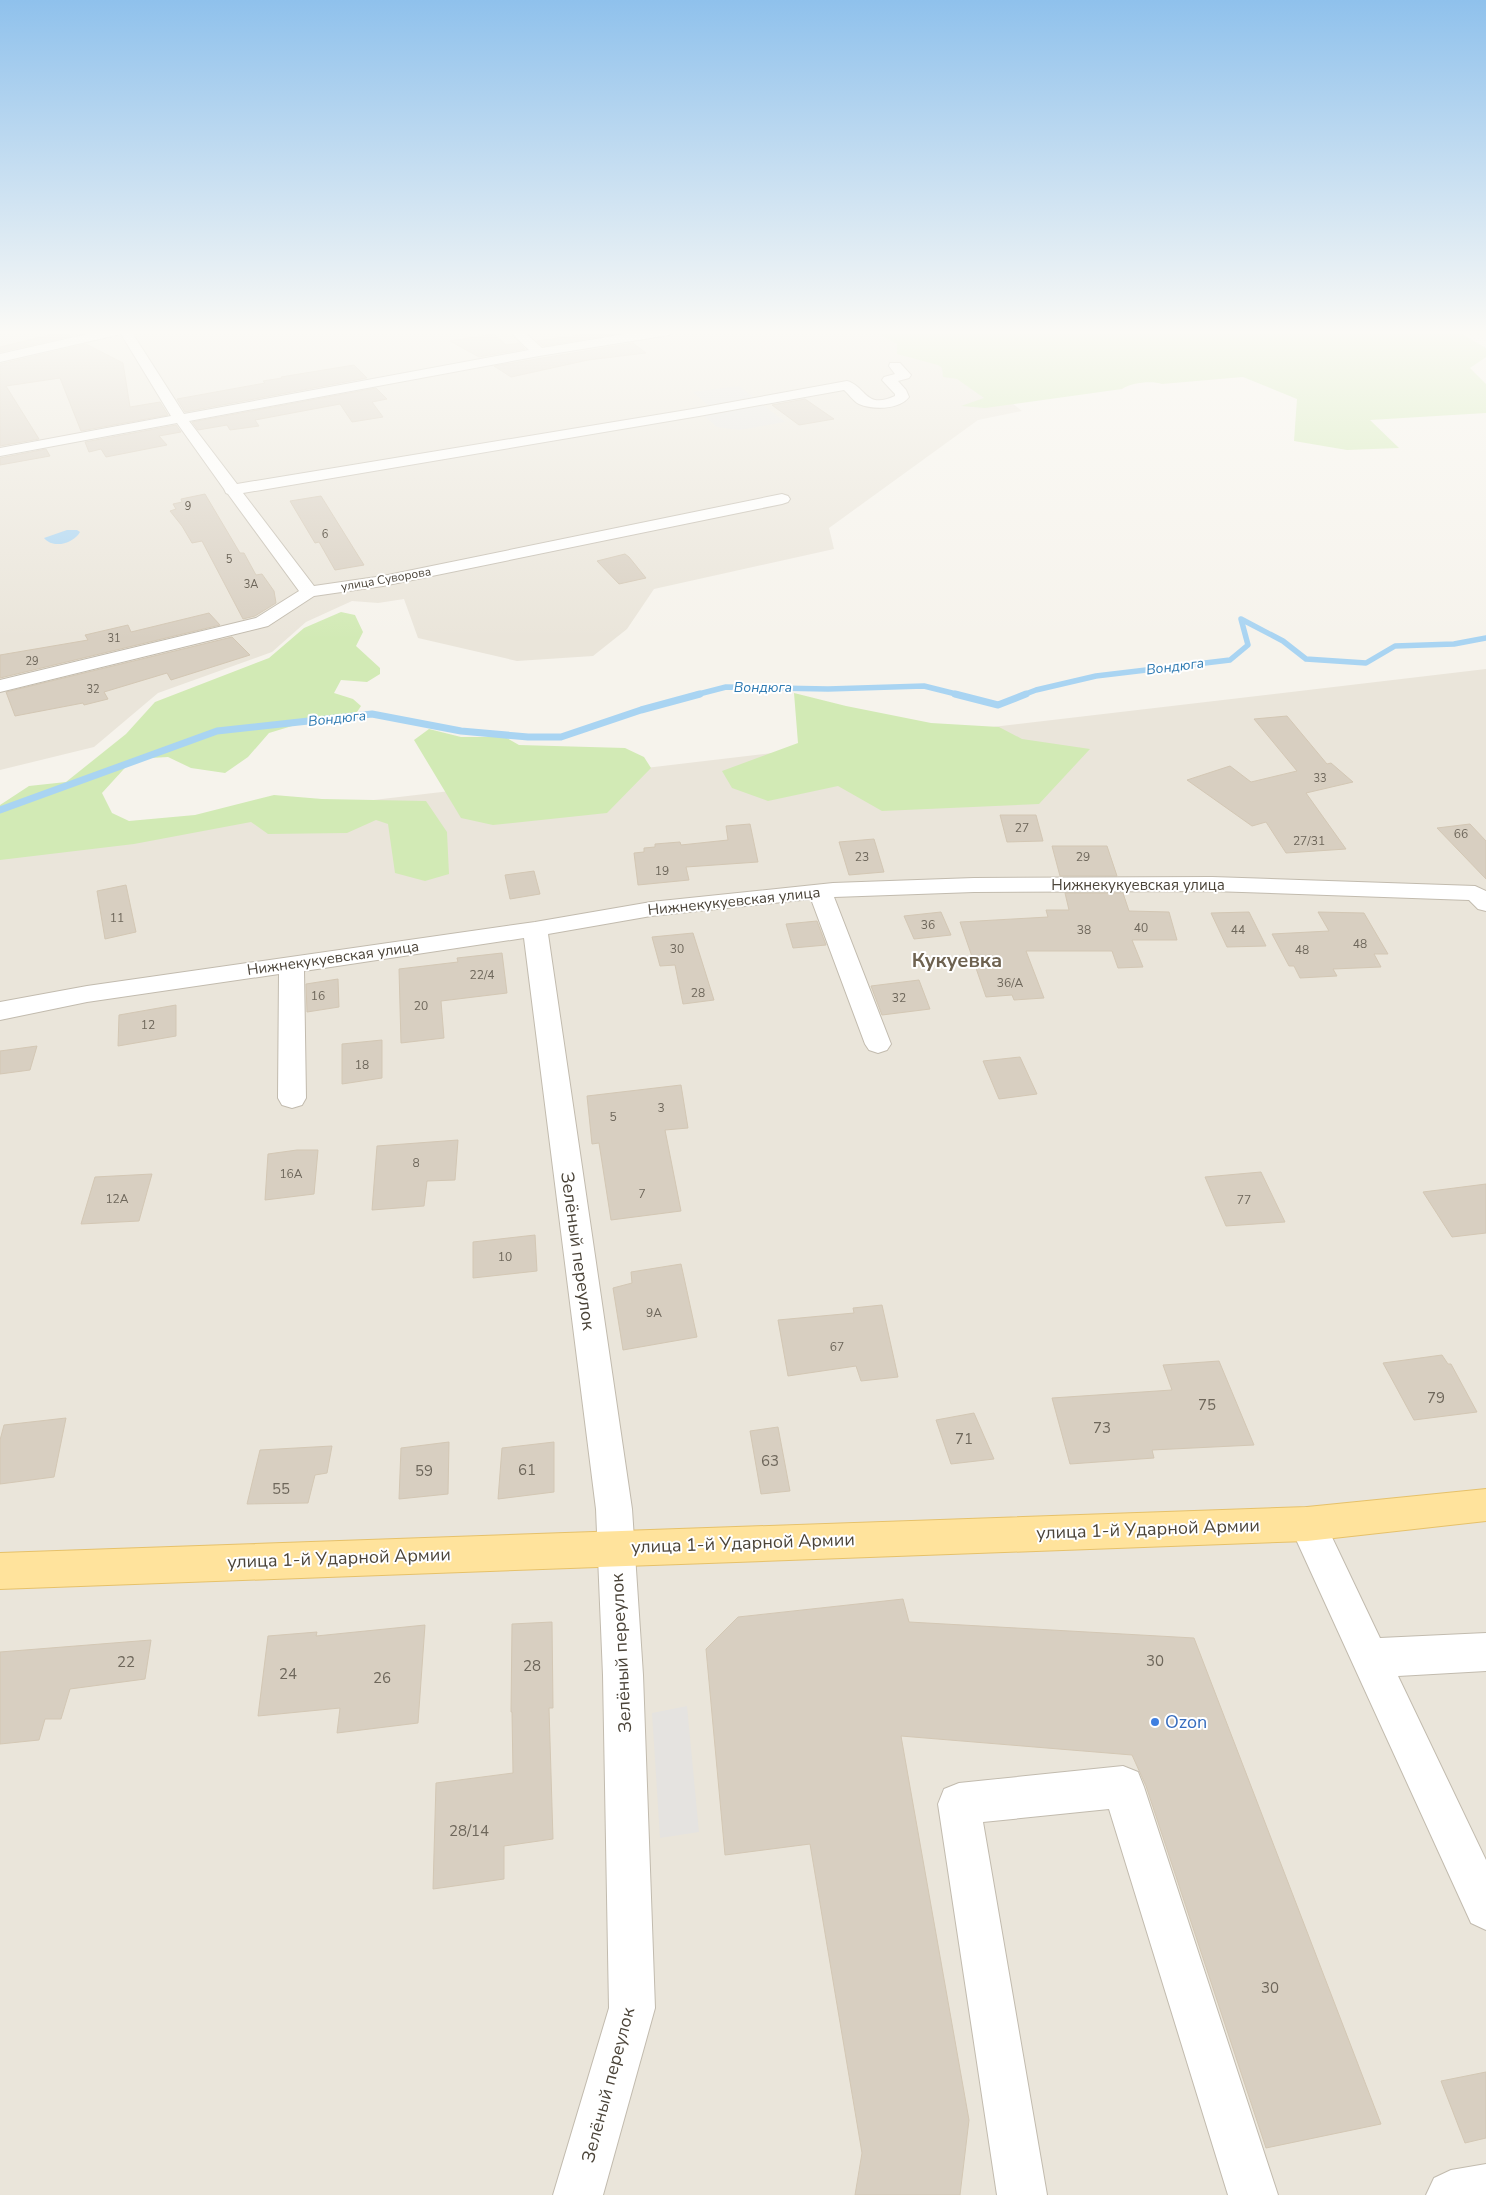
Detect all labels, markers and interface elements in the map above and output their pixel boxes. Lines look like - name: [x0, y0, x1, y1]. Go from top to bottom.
- house number: 9: [185, 499, 191, 514]
- house number: 6: [322, 527, 329, 542]
- house number: 5: [226, 552, 233, 567]
- street label: улица Суворова: [340, 563, 432, 595]
- house number: 3А: [244, 577, 258, 592]
- house number: 31: [107, 631, 121, 646]
- house number: 29: [25, 654, 39, 669]
- water label: Вондюга: [1145, 654, 1205, 679]
- water label: Вондюга: [734, 678, 792, 697]
- house number: 32: [86, 682, 100, 697]
- water label: Вондюга: [307, 706, 367, 731]
- house number: 33: [1313, 771, 1327, 786]
- house number: 27: [1015, 820, 1029, 836]
- house number: 66: [1454, 826, 1468, 842]
- house number: 27/31: [1293, 833, 1325, 849]
- house number: 23: [855, 849, 869, 865]
- house number: 29: [1076, 849, 1090, 865]
- house number: 19: [655, 863, 669, 879]
- street label: Нижнекукуевская улица: [1051, 875, 1225, 895]
- street label: Нижнекукуевская улица: [647, 882, 821, 920]
- house number: 11: [110, 910, 124, 926]
- house number: 36: [921, 917, 935, 933]
- house number: 40: [1134, 920, 1148, 936]
- house number: 38: [1077, 922, 1091, 938]
- house number: 44: [1231, 922, 1245, 938]
- street label: Нижнекукуевская улица: [246, 936, 420, 980]
- house number: 48: [1353, 936, 1367, 952]
- house number: 30: [670, 941, 684, 957]
- house number: 48: [1295, 942, 1309, 958]
- district label: Кукуевка: [912, 947, 1002, 974]
- house number: 22/4: [470, 967, 495, 983]
- house number: 36/А: [997, 975, 1023, 991]
- house number: 28: [691, 985, 705, 1001]
- house number: 16: [311, 988, 325, 1004]
- house number: 32: [892, 990, 906, 1006]
- house number: 20: [414, 998, 428, 1014]
- house number: 12: [141, 1017, 155, 1033]
- house number: 18: [355, 1057, 369, 1073]
- house number: 3: [657, 1100, 665, 1116]
- house number: 5: [609, 1109, 617, 1125]
- house number: 8: [412, 1155, 420, 1171]
- house number: 16А: [279, 1166, 303, 1182]
- street label: Зелёный переулок: [555, 1170, 601, 1332]
- house number: 7: [638, 1186, 646, 1202]
- house number: 12А: [105, 1191, 129, 1207]
- house number: 77: [1237, 1192, 1251, 1208]
- house number: 10: [498, 1249, 512, 1265]
- house number: 9А: [646, 1305, 662, 1321]
- house number: 67: [830, 1339, 844, 1355]
- house number: 79: [1427, 1388, 1445, 1408]
- house number: 75: [1198, 1395, 1216, 1415]
- house number: 73: [1093, 1418, 1111, 1438]
- house number: 71: [955, 1429, 973, 1449]
- house number: 63: [761, 1451, 779, 1471]
- house number: 61: [518, 1460, 536, 1480]
- house number: 59: [415, 1461, 433, 1481]
- house number: 55: [272, 1479, 290, 1499]
- street label: улица 1-й Ударной Армии: [1036, 1513, 1260, 1545]
- street label: улица 1-й Ударной Армии: [631, 1527, 855, 1559]
- street label: улица 1-й Ударной Армии: [227, 1542, 451, 1574]
- street label: Зелёный переулок: [605, 1572, 637, 1733]
- house number: 30: [1146, 1651, 1164, 1671]
- house number: 22: [117, 1652, 135, 1672]
- house number: 28: [523, 1656, 541, 1676]
- house number: 24: [279, 1664, 297, 1684]
- house number: 26: [373, 1668, 391, 1688]
- place label: Ozon: [1165, 1710, 1207, 1734]
- marker: Ozon: [1149, 1716, 1161, 1728]
- house number: 28/14: [449, 1821, 489, 1841]
- house number: 30: [1261, 1978, 1279, 1998]
- street label: Зелёный переулок: [576, 2004, 640, 2165]

